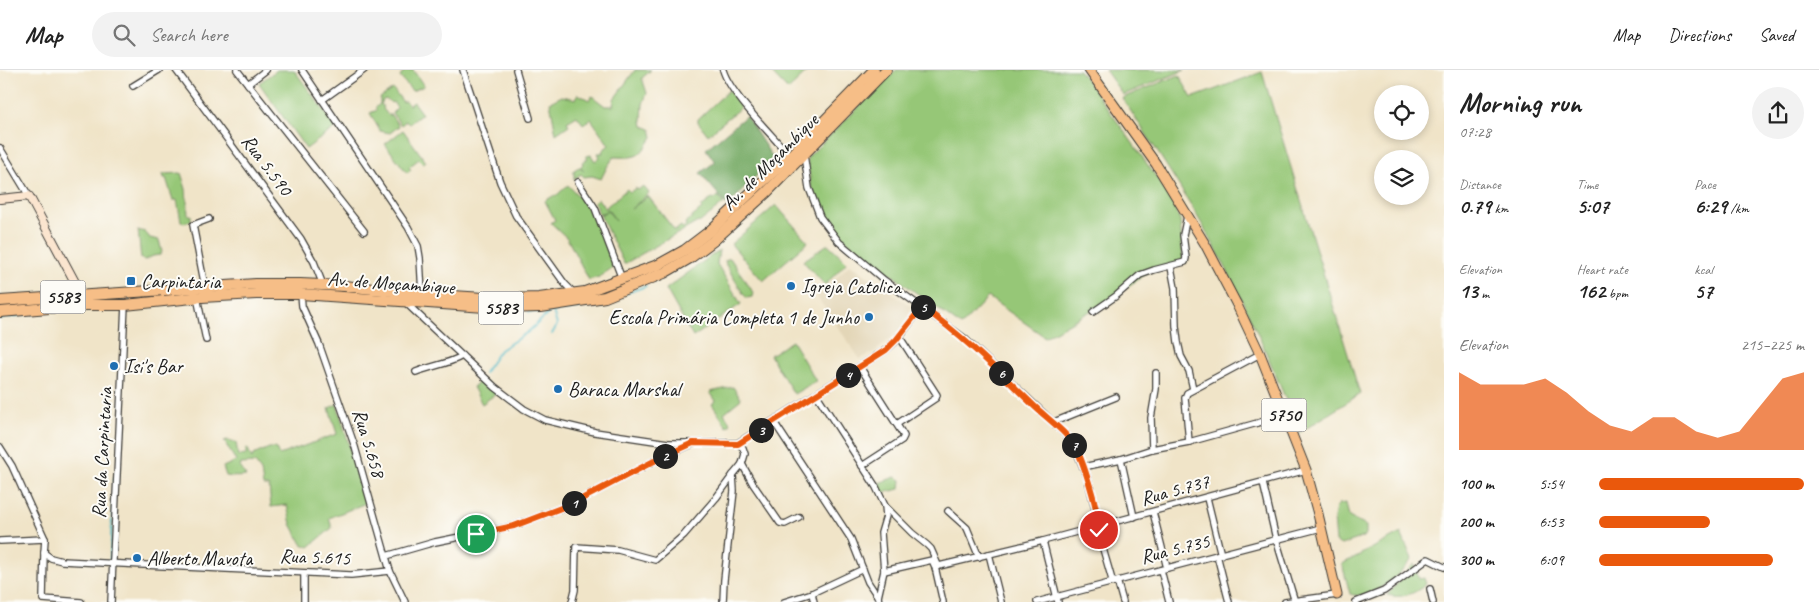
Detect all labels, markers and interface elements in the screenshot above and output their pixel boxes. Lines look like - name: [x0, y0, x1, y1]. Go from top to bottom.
- search box: [92, 12, 442, 57]
- text: Map: [25, 20, 62, 50]
- icon: search: [110, 21, 138, 49]
- text: Search here: [150, 23, 228, 47]
- text: Map: [1613, 24, 1640, 46]
- text: Directions: [1668, 24, 1731, 46]
- text: Saved: [1759, 24, 1794, 46]
- map controls: [1374, 85, 1429, 205]
- button: locate: [1374, 85, 1429, 140]
- text: Morning run: [1459, 85, 1581, 120]
- button: share: [1752, 87, 1804, 139]
- street label: Av. de Moçambique: [716, 107, 825, 216]
- text: 07:28: [1459, 122, 1491, 142]
- street label: Rua 5.590: [236, 129, 299, 202]
- button: layers: [1374, 150, 1429, 205]
- text: Distance: [1459, 176, 1501, 193]
- text: Time: [1577, 176, 1598, 193]
- text: Pace: [1694, 176, 1716, 193]
- text: 0.79: [1459, 193, 1491, 219]
- text: 5:07: [1577, 193, 1609, 219]
- text: 6:29: [1694, 193, 1727, 219]
- text: km: [1491, 200, 1508, 217]
- text: /km: [1727, 200, 1749, 217]
- text: Elevation: [1459, 261, 1502, 278]
- text: Heart rate: [1577, 261, 1628, 278]
- text: kcal: [1694, 261, 1713, 278]
- street label: Av. de Moçambique: [327, 266, 457, 300]
- place label: Carpintaria: [141, 269, 222, 294]
- place label: Igreja Catolica: [801, 274, 902, 299]
- marker: Carpintaria: [125, 275, 137, 287]
- text: 13: [1459, 278, 1478, 304]
- text: 162: [1577, 278, 1605, 304]
- text: 57: [1694, 278, 1713, 304]
- road number: 5583: [40, 280, 86, 313]
- marker: Igreja Catolica: [785, 280, 797, 292]
- text: m: [1478, 285, 1489, 302]
- text: bpm: [1605, 285, 1628, 302]
- road number: 5583: [478, 292, 524, 324]
- pin: 5: [910, 294, 936, 320]
- text: 5: [920, 299, 927, 316]
- place label: Escola Primária Completa 1 de Junho: [609, 305, 860, 330]
- marker: Escola Primária Completa 1 de Junho: [863, 311, 875, 323]
- text: Elevation: [1459, 335, 1508, 355]
- text: 215–225 m: [1741, 335, 1804, 355]
- place label: Isi's Bar: [124, 354, 184, 379]
- marker: Isi's Bar: [108, 360, 120, 372]
- pin: 6: [988, 360, 1014, 386]
- pin: 4: [836, 362, 860, 388]
- text: 6: [998, 365, 1005, 382]
- text: 4: [845, 367, 852, 384]
- place label: Baraca Marshal: [568, 377, 684, 402]
- marker: Baraca Marshal: [552, 383, 564, 395]
- street label: Rua da Carpintaria: [86, 385, 118, 519]
- road number: 5750: [1262, 398, 1306, 432]
- street label: Rua 5.658: [347, 406, 392, 482]
- pin: 3: [748, 418, 774, 442]
- text: 3: [758, 422, 765, 439]
- pin: 7: [1062, 432, 1086, 458]
- text: 7: [1071, 437, 1078, 454]
- pin: 2: [652, 444, 678, 468]
- text: 2: [662, 448, 669, 465]
- street label: Rua 5.737: [1138, 469, 1213, 511]
- text: 100 m: [1459, 474, 1494, 494]
- text: 5:54: [1539, 474, 1564, 494]
- pin: 1: [562, 490, 586, 516]
- text: 1: [571, 495, 578, 512]
- pin: [1078, 509, 1120, 551]
- text: 200 m: [1459, 512, 1494, 532]
- text: 6:53: [1539, 512, 1564, 532]
- pin: [455, 513, 497, 555]
- icon: check: [1085, 516, 1113, 544]
- icon: arrive: [462, 520, 490, 548]
- street label: Rua 5.735: [1138, 528, 1213, 570]
- street label: Rua 5.615: [279, 543, 352, 571]
- place label: Alberto Mavota: [147, 546, 254, 571]
- text: 300 m: [1459, 550, 1494, 570]
- text: 6:09: [1539, 550, 1564, 570]
- marker: Alberto Mavota: [131, 552, 143, 564]

